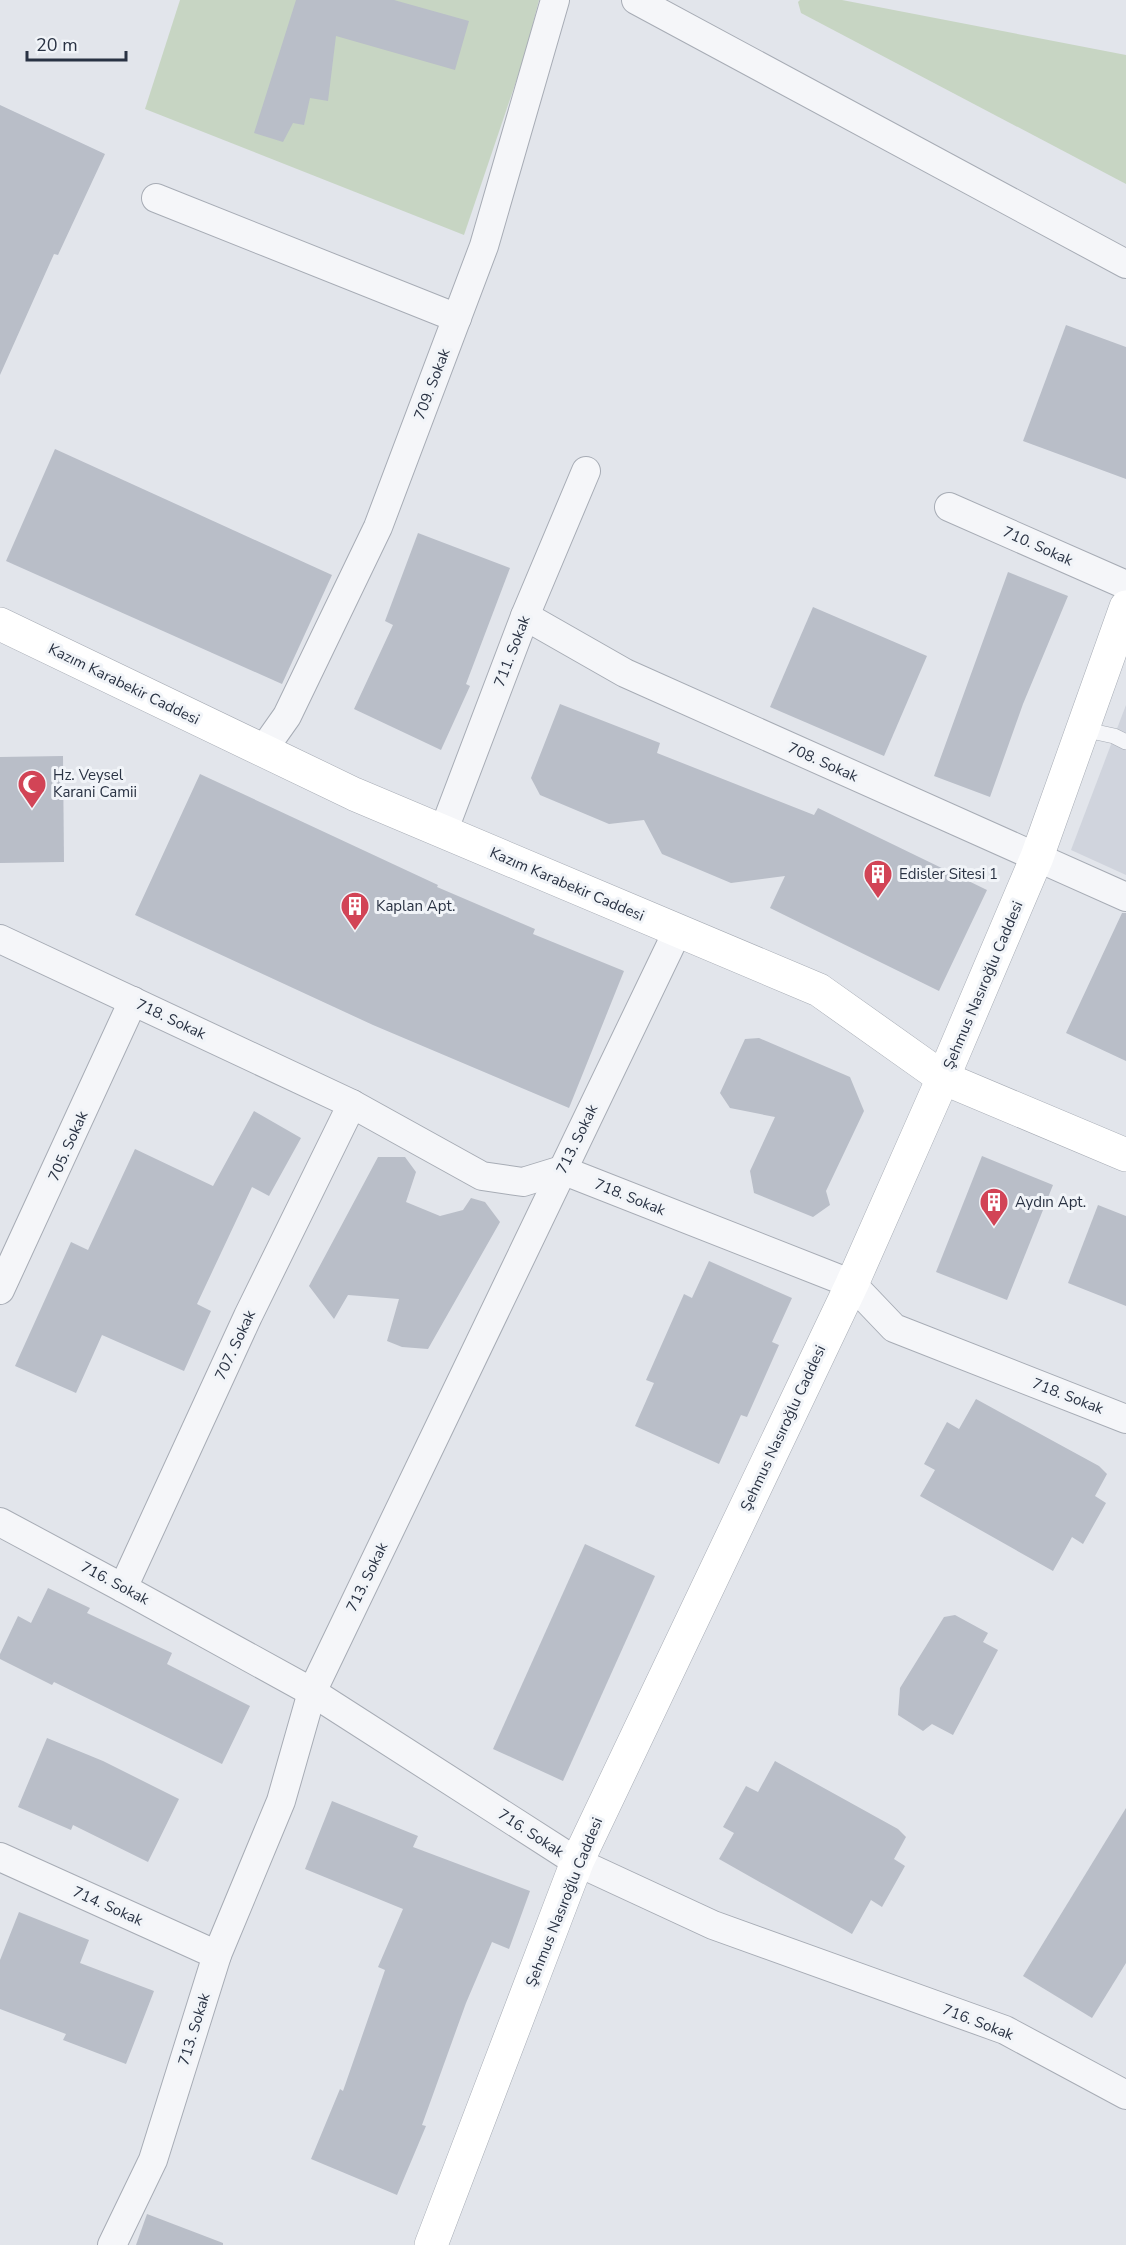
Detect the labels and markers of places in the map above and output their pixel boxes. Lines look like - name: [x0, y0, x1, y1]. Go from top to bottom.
- place label: Hz. Veysel Karani Camii: [53, 765, 137, 802]
- mosque icon: Hz. Veysel Karani Camii: [16, 768, 48, 810]
- building icon: Edisler Sitesi 1: [862, 858, 894, 900]
- place label: Edisler Sitesi 1: [899, 864, 998, 884]
- building icon: Kaplan Apt.: [339, 890, 371, 932]
- place label: Kaplan Apt.: [376, 896, 455, 916]
- building icon: Aydın Apt.: [978, 1186, 1010, 1228]
- place label: Aydın Apt.: [1015, 1192, 1086, 1212]

